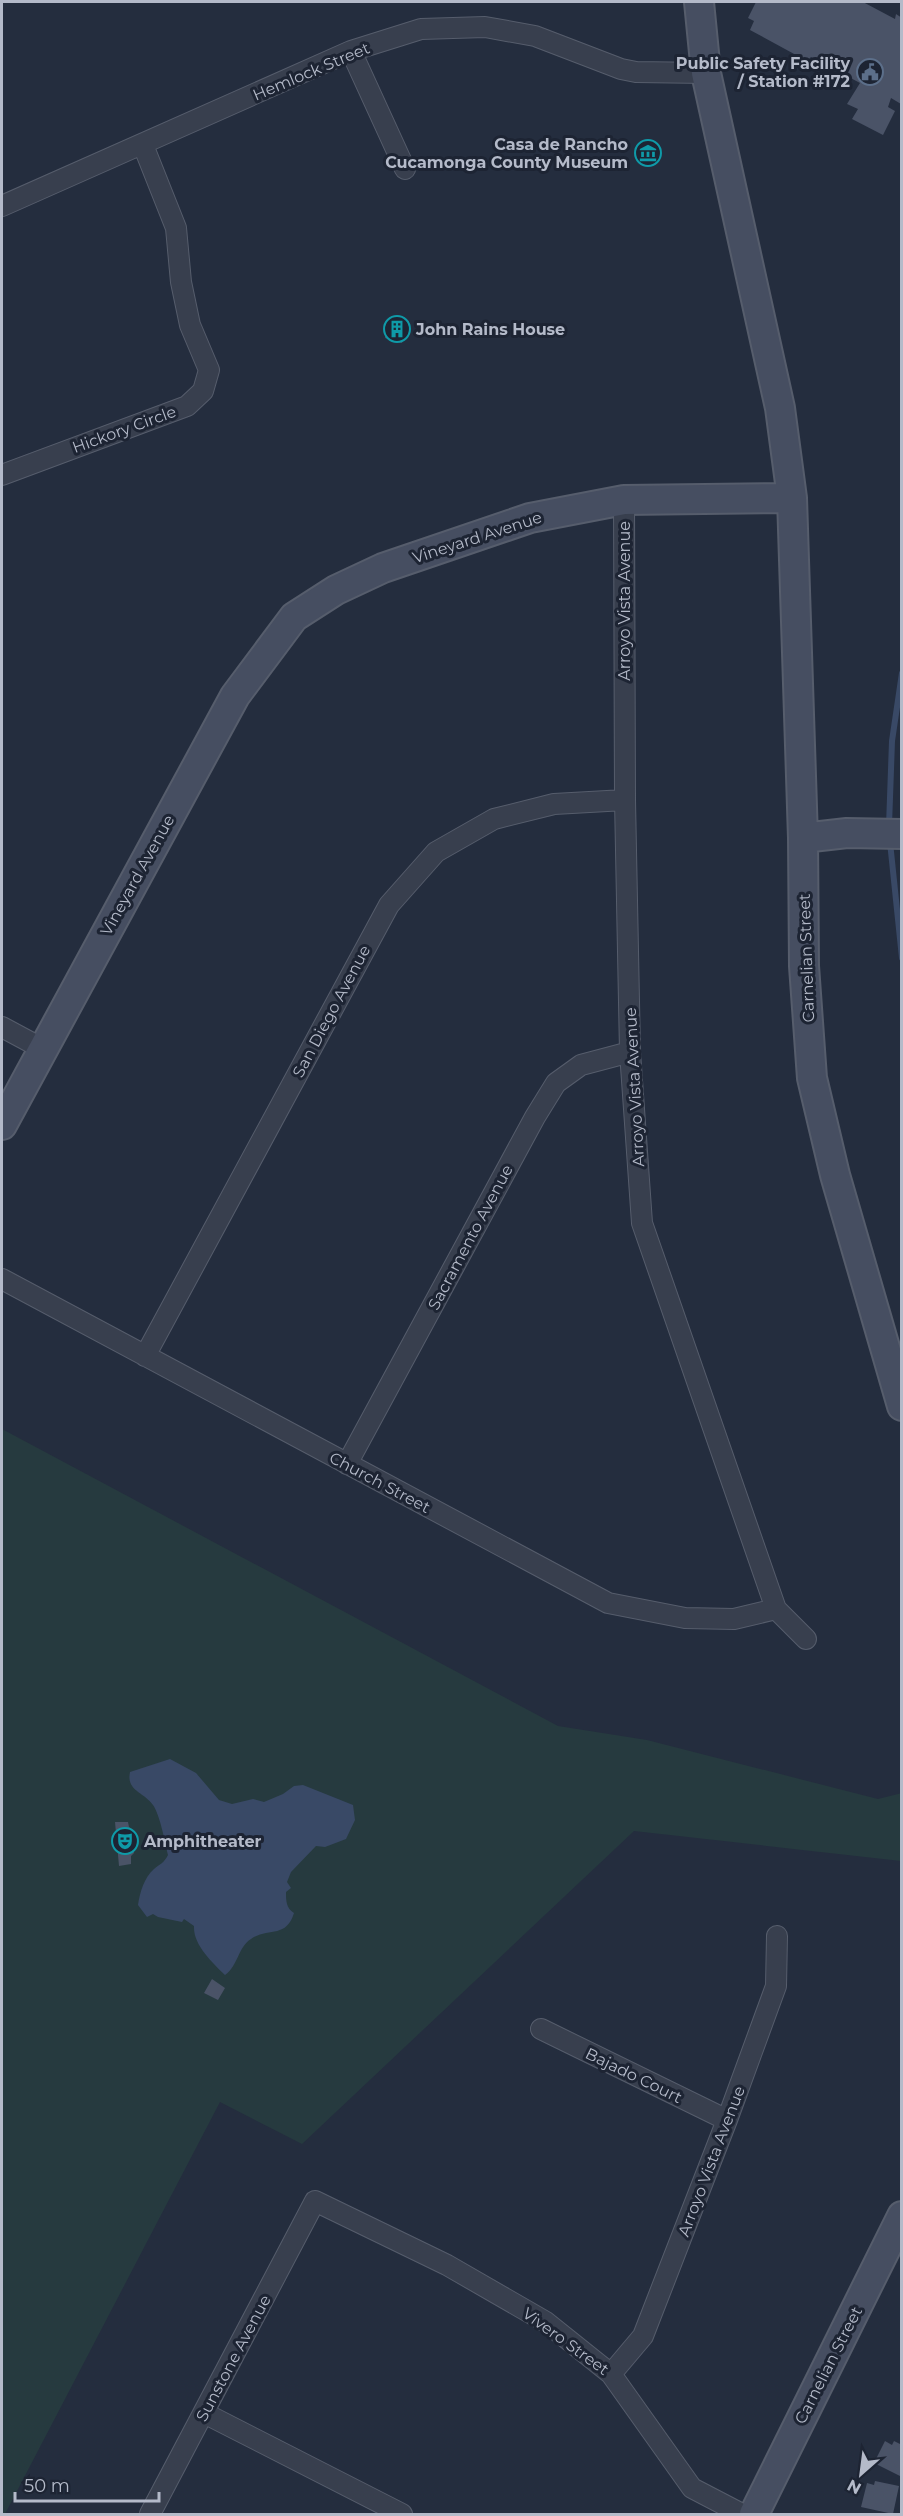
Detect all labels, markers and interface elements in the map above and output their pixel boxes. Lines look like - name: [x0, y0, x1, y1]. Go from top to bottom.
- street label: Hemlock Street: [250, 38, 373, 105]
- place label: Public Safety Facility / Station #172: [676, 54, 850, 91]
- public building icon: Public Safety Facility / Station #172: [855, 57, 885, 87]
- place label: Casa de Rancho Cucamonga County Museum: [385, 135, 628, 172]
- museum icon: Casa de Rancho Cucamonga County Museum: [633, 138, 663, 168]
- building icon: John Rains House: [382, 314, 412, 344]
- place label: John Rains House: [415, 320, 565, 339]
- street label: Hickory Circle: [70, 402, 179, 457]
- street label: Vineyard Avenue: [410, 508, 544, 567]
- street label: Arroyo Vista Avenue: [615, 521, 634, 681]
- street label: Vineyard Avenue: [96, 812, 178, 939]
- street label: Carnelian Street: [795, 893, 818, 1023]
- street label: San Diego Avenue: [289, 942, 374, 1081]
- street label: Arroyo Vista Avenue: [621, 1007, 648, 1167]
- street label: Sacramento Avenue: [424, 1161, 517, 1313]
- street label: Church Street: [326, 1448, 434, 1517]
- theatre icon: Amphitheater: [110, 1826, 140, 1856]
- place label: Amphitheater: [143, 1832, 262, 1851]
- street label: Bajado Court: [582, 2044, 686, 2107]
- street label: Arroyo Vista Avenue: [674, 2083, 749, 2239]
- street label: Sunstone Avenue: [192, 2292, 275, 2425]
- street label: Carnelian Street: [791, 2303, 866, 2427]
- street label: Vivero Street: [519, 2304, 613, 2379]
- north arrow: [831, 2444, 891, 2504]
- scale bar: [15, 2465, 159, 2503]
- text: 50 m: [24, 2475, 70, 2497]
- text: N: [844, 2475, 864, 2498]

